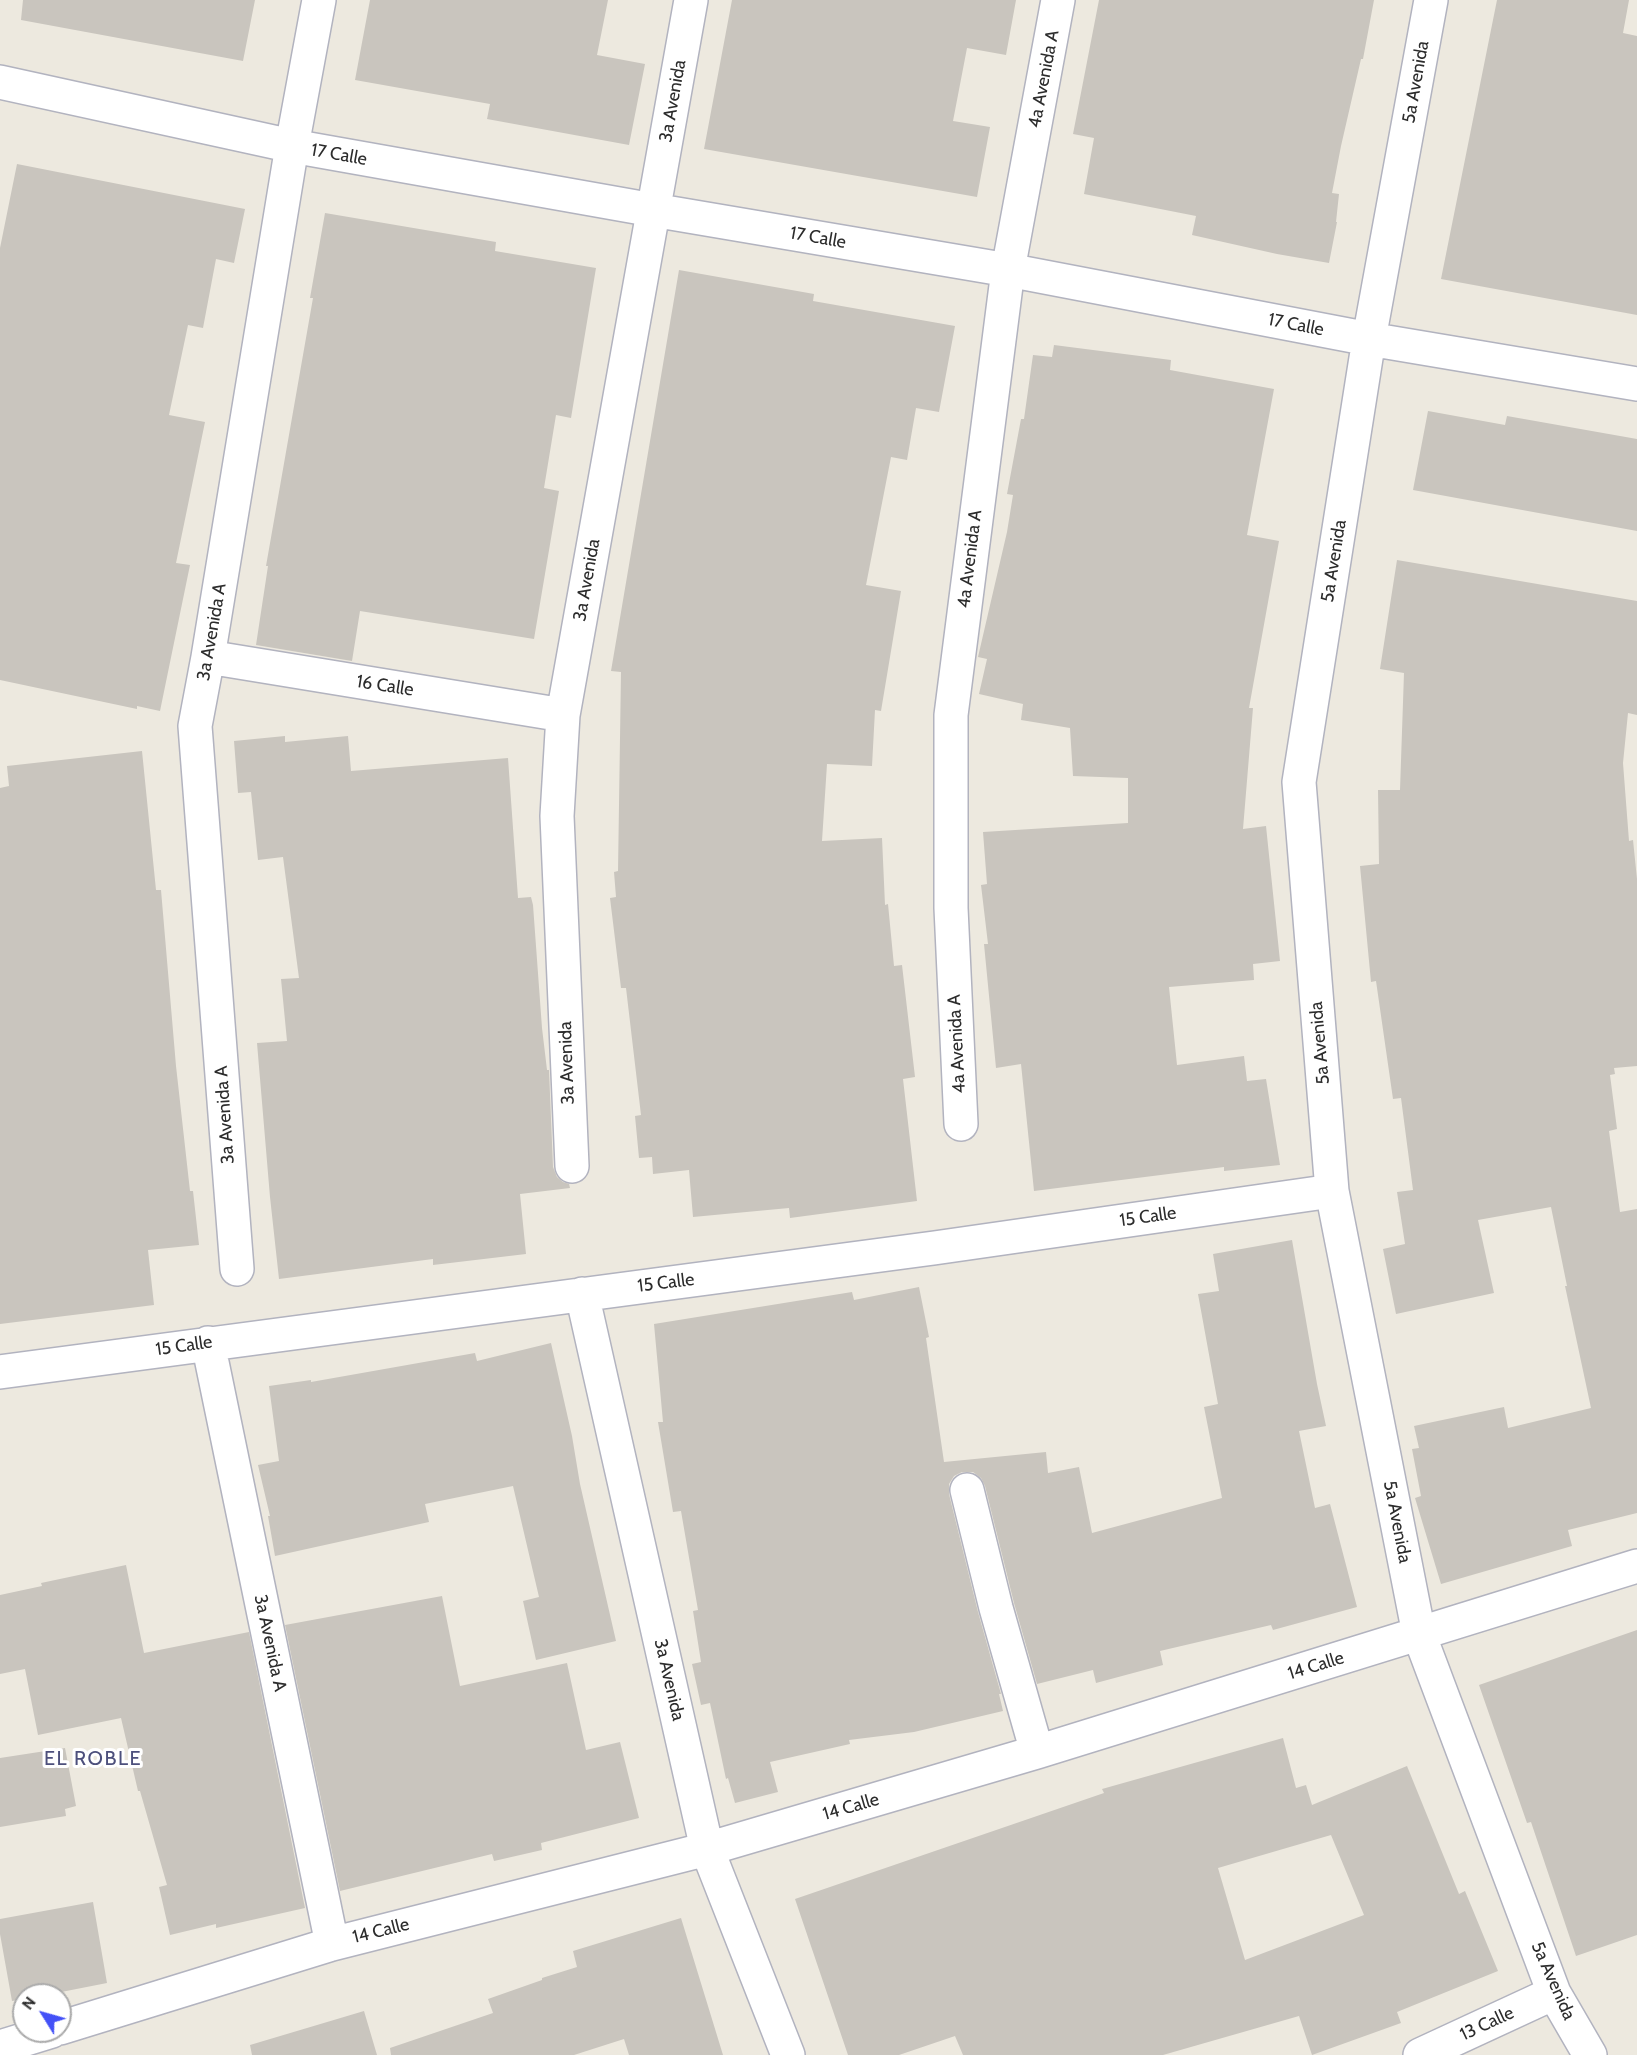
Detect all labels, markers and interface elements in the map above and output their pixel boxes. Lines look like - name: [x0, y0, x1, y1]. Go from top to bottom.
- street label: 4a Avenida A: [1024, 28, 1064, 130]
- street label: 5a Avenida: [1398, 39, 1434, 125]
- street label: 3a Avenida: [655, 58, 691, 144]
- street label: 17 Calle: [309, 139, 369, 171]
- street label: 17 Calle: [788, 222, 848, 254]
- street label: 17 Calle: [1266, 309, 1326, 341]
- street label: 4a Avenida A: [953, 508, 987, 610]
- street label: 5a Avenida: [1317, 518, 1351, 604]
- street label: 3a Avenida: [569, 537, 605, 623]
- street label: 3a Avenida A: [193, 582, 231, 682]
- street label: 16 Calle: [355, 671, 415, 701]
- street label: 4a Avenida A: [944, 994, 970, 1094]
- street label: 5a Avenida: [1306, 1001, 1334, 1085]
- street label: 3a Avenida: [555, 1021, 579, 1105]
- street label: 3a Avenida A: [211, 1065, 239, 1165]
- street label: 15 Calle: [1118, 1202, 1178, 1232]
- street label: 15 Calle: [636, 1269, 696, 1297]
- street label: 15 Calle: [154, 1331, 214, 1361]
- street label: 5a Avenida: [1378, 1479, 1416, 1565]
- street label: 3a Avenida A: [249, 1593, 291, 1693]
- street label: 3a Avenida: [649, 1637, 689, 1723]
- street label: 14 Calle: [1285, 1647, 1347, 1685]
- district label: EL ROBLE: [44, 1747, 142, 1771]
- street label: 14 Calle: [820, 1789, 882, 1825]
- street label: 14 Calle: [350, 1914, 412, 1948]
- street label: 5a Avenida: [1526, 1939, 1580, 2023]
- north arrow: [12, 1983, 72, 2043]
- text: N: [18, 1993, 40, 2013]
- street label: 13 Calle: [1457, 2002, 1517, 2046]

